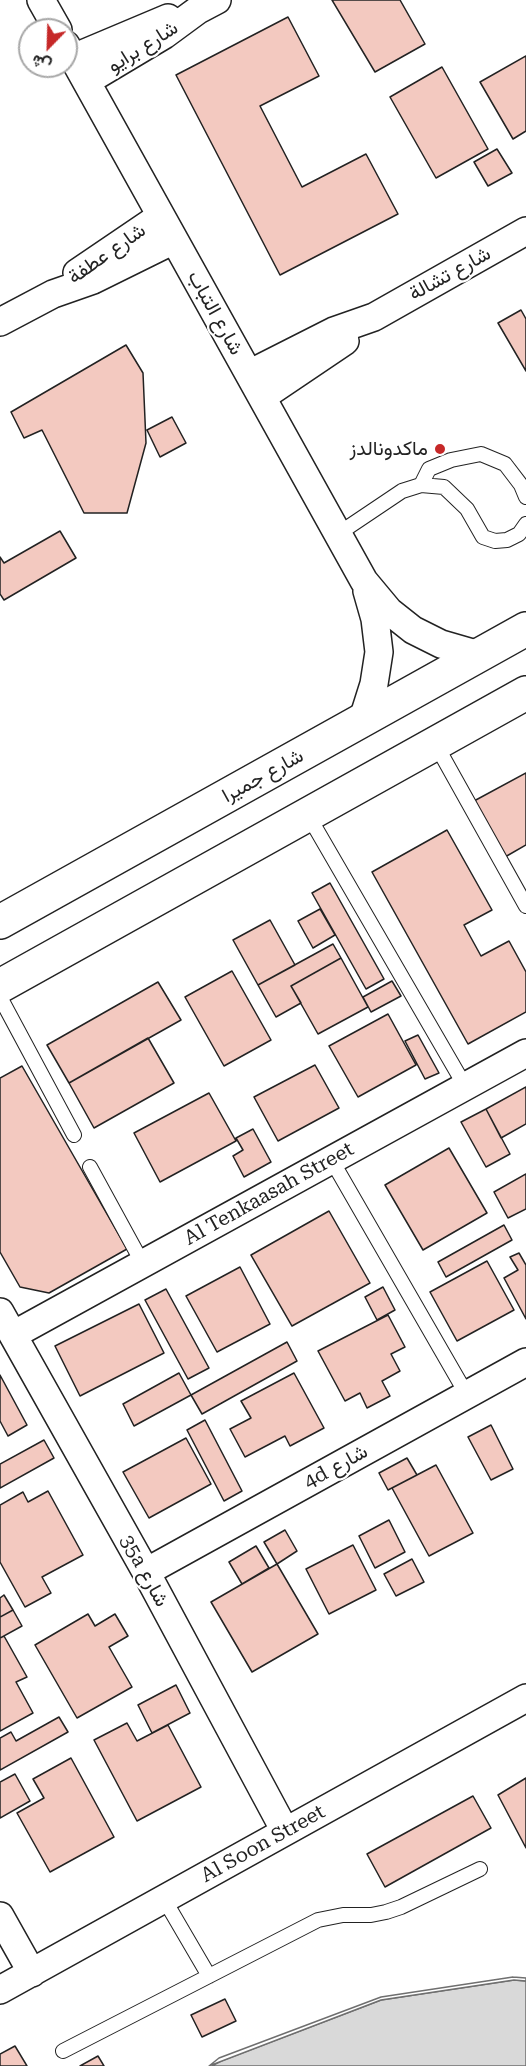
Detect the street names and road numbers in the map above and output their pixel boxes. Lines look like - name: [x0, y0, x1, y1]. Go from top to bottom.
- street label: شارع برايو: [103, 16, 183, 78]
- street label: شارع عطفة: [63, 218, 151, 290]
- street label: شارع تشالة: [405, 242, 495, 306]
- street label: شارع التباب: [182, 267, 248, 359]
- street label: شارع جميرا: [218, 744, 308, 808]
- street label: Al Tenkaasah Street: [180, 1137, 358, 1251]
- street label: 4d شارع: [300, 1440, 372, 1494]
- street label: 35a شارع: [114, 1531, 174, 1611]
- street label: Al Soon Street: [197, 1800, 329, 1888]

